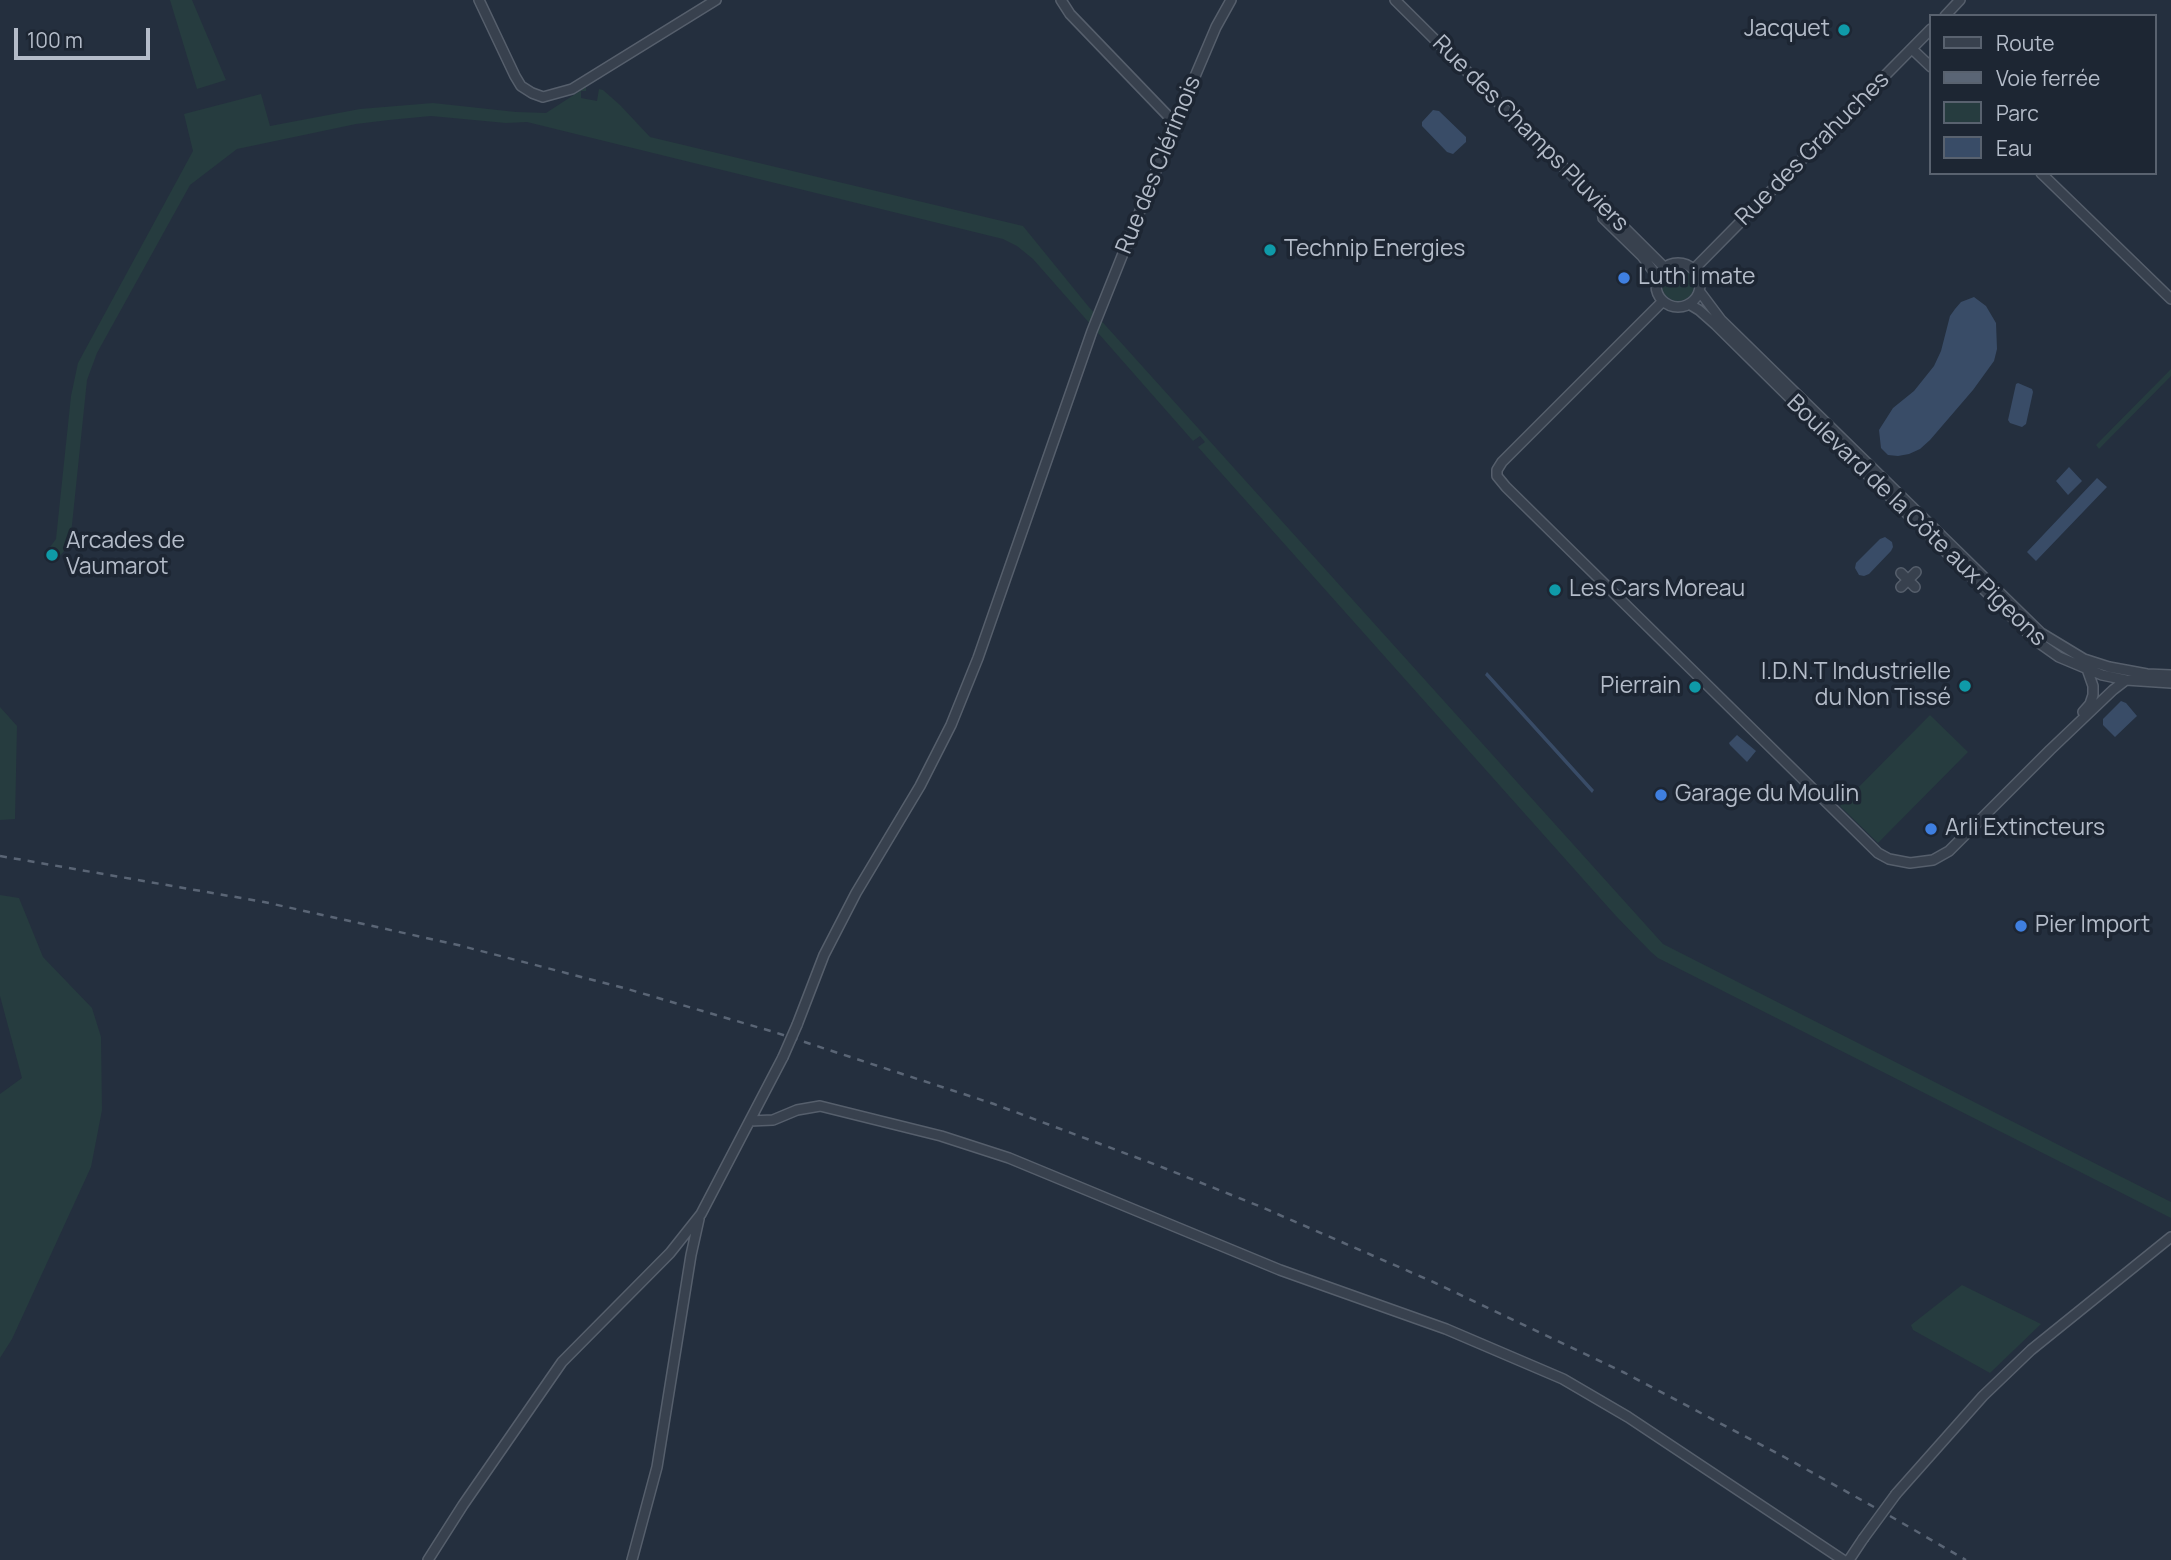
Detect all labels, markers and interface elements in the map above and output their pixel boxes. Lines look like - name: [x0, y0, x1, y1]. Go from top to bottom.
- scale bar: [18, 14, 154, 58]
- legend: [1930, 14, 2157, 175]
- place label: Jacquet: [1744, 16, 1830, 44]
- marker: Jacquet: [1836, 22, 1852, 38]
- text: 100 m: [27, 26, 83, 54]
- text: Route: [1996, 29, 2054, 57]
- street label: Rue des Champs Pluviers: [1426, 30, 1634, 238]
- text: Voie ferrée: [1996, 64, 2100, 92]
- street label: Rue des Grahuches: [1730, 66, 1896, 232]
- street label: Rue des Clérimois: [1111, 72, 1207, 258]
- text: Parc: [1996, 99, 2039, 127]
- text: Eau: [1996, 134, 2032, 162]
- place label: Technip Energies: [1284, 236, 1465, 264]
- marker: Technip Energies: [1262, 242, 1278, 258]
- place label: Luth i mate: [1638, 264, 1755, 292]
- marker: Luth i mate: [1616, 270, 1632, 286]
- street label: Boulevard de la Côte aux Pigeons: [1781, 390, 2051, 652]
- place label: Arcades de Vaumarot: [66, 528, 185, 582]
- marker: Arcades de Vaumarot: [44, 547, 60, 563]
- place label: Les Cars Moreau: [1569, 576, 1745, 604]
- marker: Les Cars Moreau: [1547, 582, 1563, 598]
- place label: I.D.N.T Industrielle du Non Tissé: [1761, 659, 1951, 713]
- place label: Pierrain: [1600, 673, 1681, 701]
- marker: I.D.N.T Industrielle du Non Tissé: [1957, 678, 1973, 694]
- marker: Pierrain: [1687, 679, 1703, 695]
- place label: Garage du Moulin: [1675, 781, 1859, 809]
- marker: Garage du Moulin: [1653, 787, 1669, 803]
- place label: Arli Extincteurs: [1945, 815, 2105, 843]
- marker: Arli Extincteurs: [1923, 821, 1939, 837]
- place label: Pier Import: [2035, 912, 2150, 940]
- marker: Pier Import: [2013, 918, 2029, 934]

